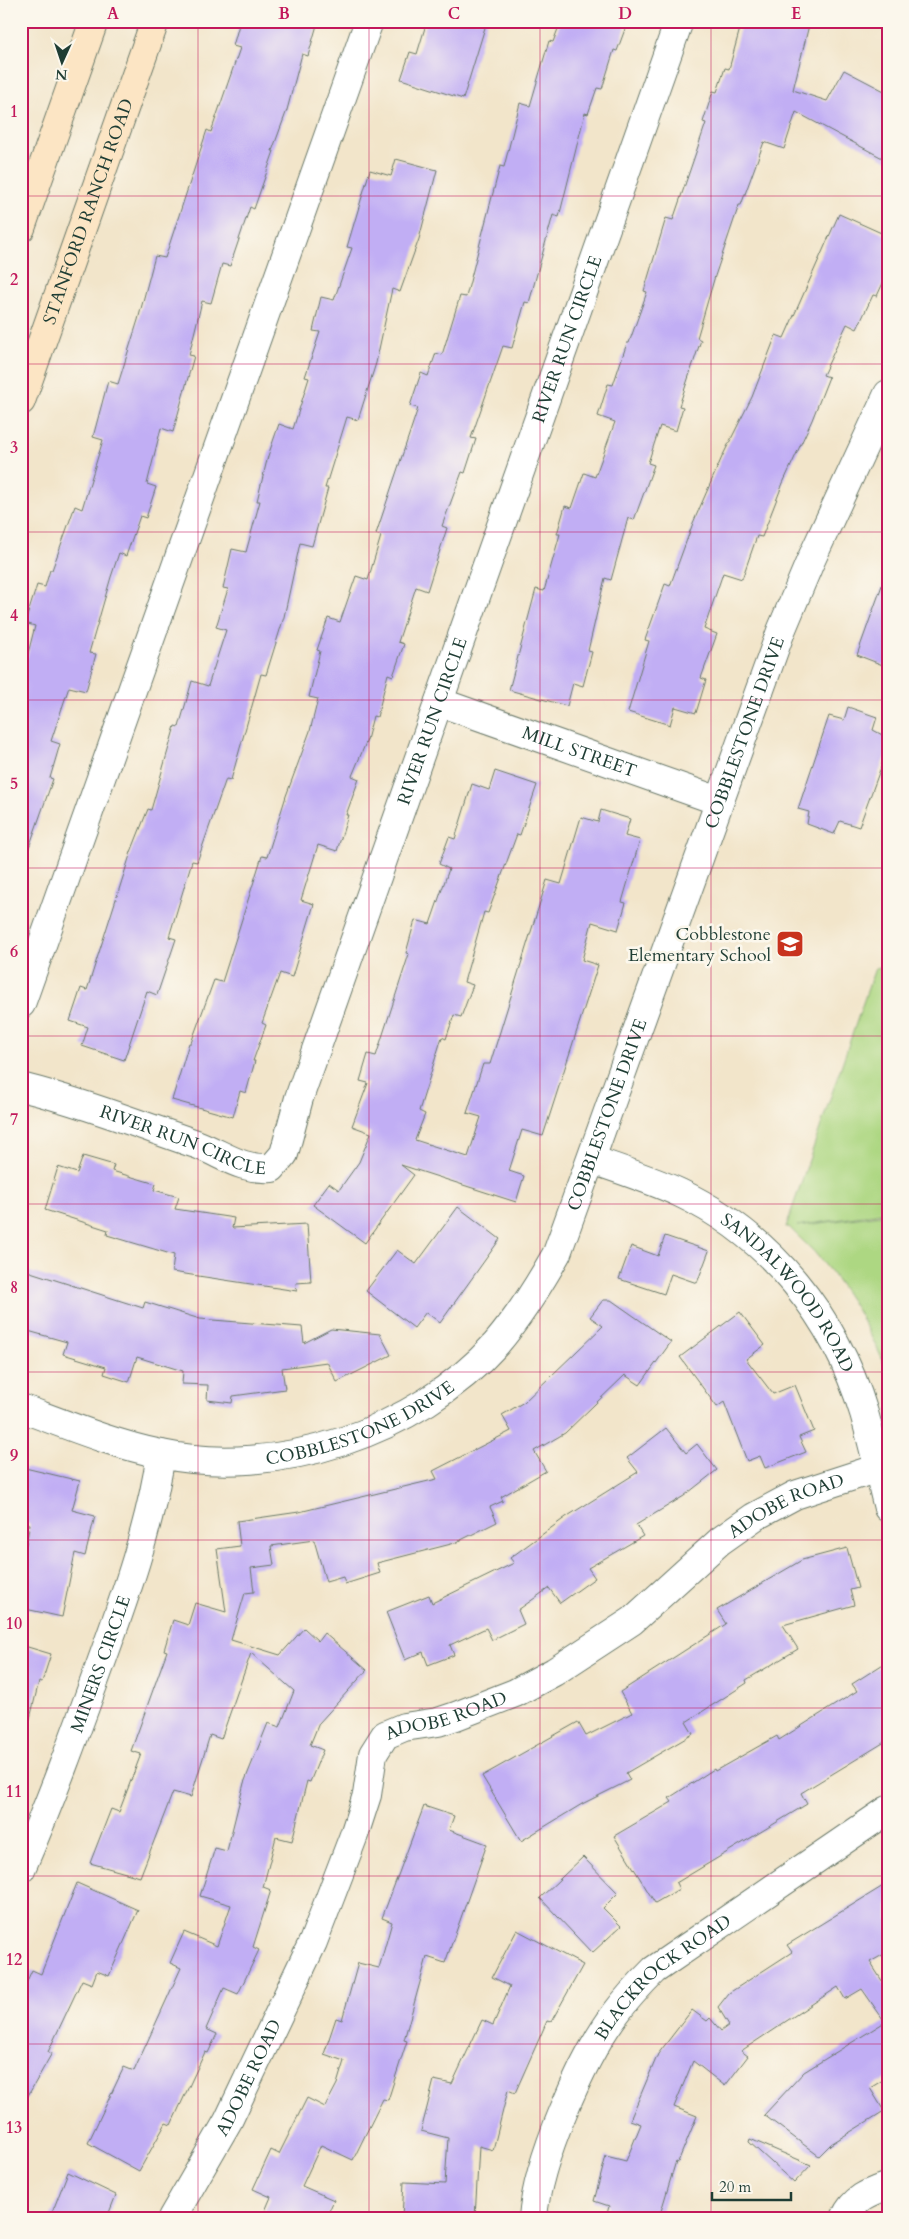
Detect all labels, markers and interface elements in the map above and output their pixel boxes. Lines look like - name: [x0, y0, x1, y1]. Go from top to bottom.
- text: A: [107, 3, 119, 25]
- text: B: [278, 3, 290, 25]
- text: C: [448, 3, 460, 25]
- text: D: [618, 3, 632, 25]
- text: E: [791, 3, 801, 25]
- north arrow: [38, 38, 88, 88]
- text: N: [55, 65, 68, 84]
- street label: STANFORD RANCH ROAD: [37, 95, 140, 328]
- text: 1: [10, 101, 18, 123]
- street label: RIVER RUN CIRCLE: [526, 252, 608, 426]
- text: 2: [10, 269, 18, 291]
- text: 3: [10, 437, 18, 459]
- text: 4: [10, 605, 18, 627]
- street label: COBBLESTONE DRIVE: [699, 633, 791, 832]
- street label: RIVER RUN CIRCLE: [391, 634, 474, 808]
- street label: MILL STREET: [519, 720, 640, 784]
- text: 5: [10, 773, 18, 795]
- place label: Cobblestone Elementary School: [628, 922, 771, 968]
- school or university icon: Cobblestone Elementary School: [775, 929, 805, 959]
- text: 6: [10, 941, 18, 963]
- street label: COBBLESTONE DRIVE: [561, 1015, 653, 1214]
- street label: RIVER RUN CIRCLE: [96, 1099, 267, 1181]
- text: 7: [10, 1109, 18, 1131]
- street label: SANDALWOOD ROAD: [715, 1207, 860, 1376]
- text: 8: [10, 1277, 18, 1299]
- street label: COBBLESTONE DRIVE: [264, 1375, 459, 1471]
- text: 9: [10, 1445, 18, 1467]
- street label: ADOBE ROAD: [723, 1468, 847, 1545]
- street label: MINERS CIRCLE: [65, 1592, 137, 1736]
- text: 10: [6, 1613, 22, 1635]
- street label: ADOBE ROAD: [381, 1685, 511, 1747]
- text: 11: [6, 1781, 22, 1803]
- street label: BLACKROCK ROAD: [589, 1909, 736, 2045]
- text: 12: [6, 1949, 22, 1971]
- street label: ADOBE ROAD: [210, 2015, 287, 2141]
- text: 13: [6, 2117, 22, 2139]
- scale bar: [712, 2169, 790, 2201]
- text: 20 m: [719, 2177, 751, 2197]

